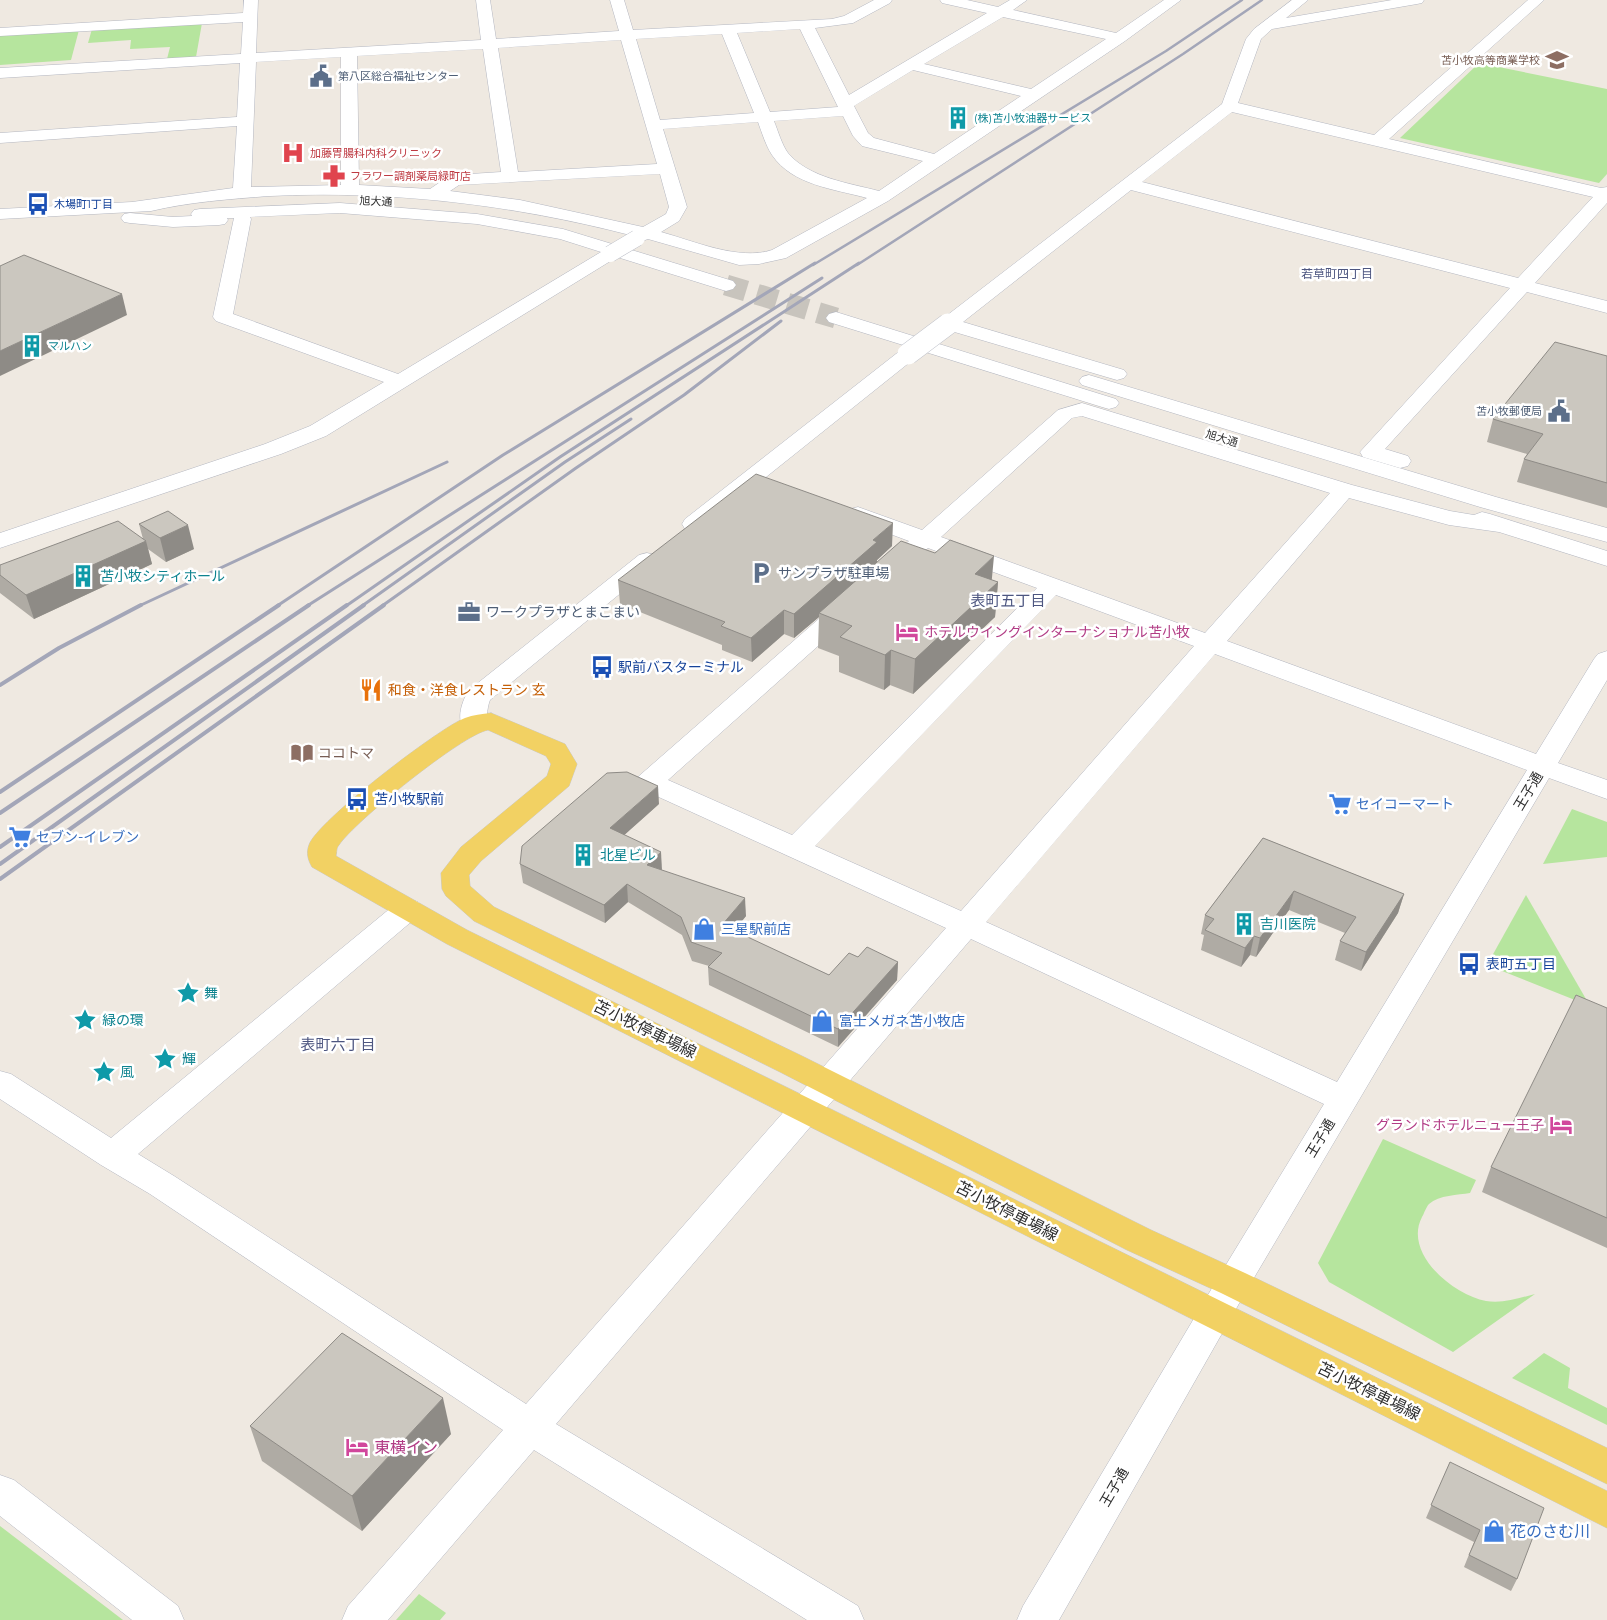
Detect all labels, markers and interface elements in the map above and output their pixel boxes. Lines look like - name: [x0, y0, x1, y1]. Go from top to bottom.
- school or university icon: 苫小牧高等商業学校: [1544, 47, 1570, 73]
- place label: 苫小牧高等商業学校: [1441, 53, 1540, 67]
- public building icon: 第八区総合福祉センター: [308, 63, 334, 89]
- place label: 第八区総合福祉センター: [338, 69, 459, 83]
- building icon: (株)苫小牧油器サービス: [945, 105, 971, 131]
- place label: (株)苫小牧油器サービス: [974, 111, 1091, 125]
- hospital icon: 加藤胃腸科内科クリニック: [280, 140, 306, 166]
- place label: 加藤胃腸科内科クリニック: [310, 146, 442, 160]
- pharmacy icon: フラワー調剤薬局緑町店: [321, 163, 347, 189]
- place label: フラワー調剤薬局緑町店: [350, 169, 471, 183]
- bus stop icon: 木場町1丁目: [25, 191, 51, 217]
- street label: 旭大通: [359, 193, 393, 209]
- place label: 木場町1丁目: [54, 197, 113, 211]
- district label: 若草町四丁目: [1301, 266, 1373, 281]
- building icon: マルハン: [19, 333, 45, 359]
- place label: マルハン: [48, 339, 92, 353]
- public building icon: 苫小牧郵便局: [1546, 398, 1572, 424]
- place label: 苫小牧郵便局: [1476, 404, 1542, 418]
- street label: 旭大通: [1204, 426, 1240, 450]
- parking icon: サンプラザ駐車場: [748, 560, 774, 586]
- building icon: 苫小牧シティホール: [70, 563, 96, 589]
- place label: サンプラザ駐車場: [778, 564, 890, 582]
- place label: 苫小牧シティホール: [100, 567, 225, 585]
- district label: 表町五丁目: [970, 591, 1046, 610]
- office icon: ワークプラザとまこまい: [456, 599, 482, 625]
- place label: ワークプラザとまこまい: [486, 603, 640, 621]
- hotel icon: ホテルウイングインターナショナル苫小牧: [894, 619, 920, 645]
- place label: ホテルウイングインターナショナル苫小牧: [924, 623, 1190, 641]
- bus stop icon: 駅前バスターミナル: [589, 654, 615, 680]
- place label: 駅前バスターミナル: [618, 658, 744, 676]
- restaurant icon: 和食・洋食レストラン 玄: [358, 677, 384, 703]
- place label: 和食・洋食レストラン 玄: [388, 681, 546, 699]
- library icon: ココトマ: [289, 740, 315, 766]
- place label: ココトマ: [318, 744, 374, 762]
- street label: 王子通: [1509, 768, 1547, 814]
- bus stop icon: 苫小牧駅前: [344, 786, 370, 812]
- place label: 苫小牧駅前: [374, 790, 444, 808]
- supermarket icon: セイコーマート: [1327, 791, 1353, 817]
- place label: セイコーマート: [1356, 795, 1454, 813]
- supermarket icon: セブン-イレブン: [7, 824, 33, 850]
- place label: セブン-イレブン: [36, 828, 139, 846]
- building icon: 北星ビル: [570, 842, 596, 868]
- place label: 北星ビル: [600, 846, 656, 864]
- building icon: 吉川医院: [1231, 911, 1257, 937]
- place label: 吉川医院: [1260, 915, 1316, 933]
- shop icon: 三星駅前店: [691, 916, 717, 942]
- place label: 三星駅前店: [721, 920, 791, 938]
- bus stop icon: 表町五丁目: [1456, 951, 1482, 977]
- place label: 表町五丁目: [1486, 955, 1556, 973]
- place icon: 舞: [175, 980, 201, 1006]
- place label: 舞: [204, 984, 218, 1002]
- street label: 苫小牧停車場線: [590, 996, 700, 1062]
- place icon: 緑の環: [72, 1007, 98, 1033]
- shop icon: 富士メガネ苫小牧店: [809, 1008, 835, 1034]
- place label: 緑の環: [102, 1011, 144, 1029]
- place label: 富士メガネ苫小牧店: [839, 1012, 965, 1030]
- district label: 表町六丁目: [300, 1035, 376, 1054]
- place icon: 輝: [152, 1046, 178, 1072]
- place label: 輝: [182, 1050, 196, 1068]
- place icon: 風: [91, 1059, 117, 1085]
- place label: 風: [120, 1063, 134, 1081]
- hotel icon: グランドホテルニュー王子: [1548, 1112, 1574, 1138]
- street label: 王子通: [1301, 1115, 1339, 1161]
- place label: グランドホテルニュー王子: [1376, 1116, 1544, 1134]
- street label: 苫小牧停車場線: [953, 1177, 1061, 1245]
- street label: 苫小牧停車場線: [1314, 1358, 1424, 1424]
- hotel icon: 東横イン: [344, 1434, 370, 1460]
- place label: 東横イン: [374, 1438, 438, 1457]
- street label: 王子通: [1096, 1464, 1132, 1510]
- shop icon: 花のさむ川: [1481, 1518, 1507, 1544]
- place label: 花のさむ川: [1510, 1522, 1590, 1541]

